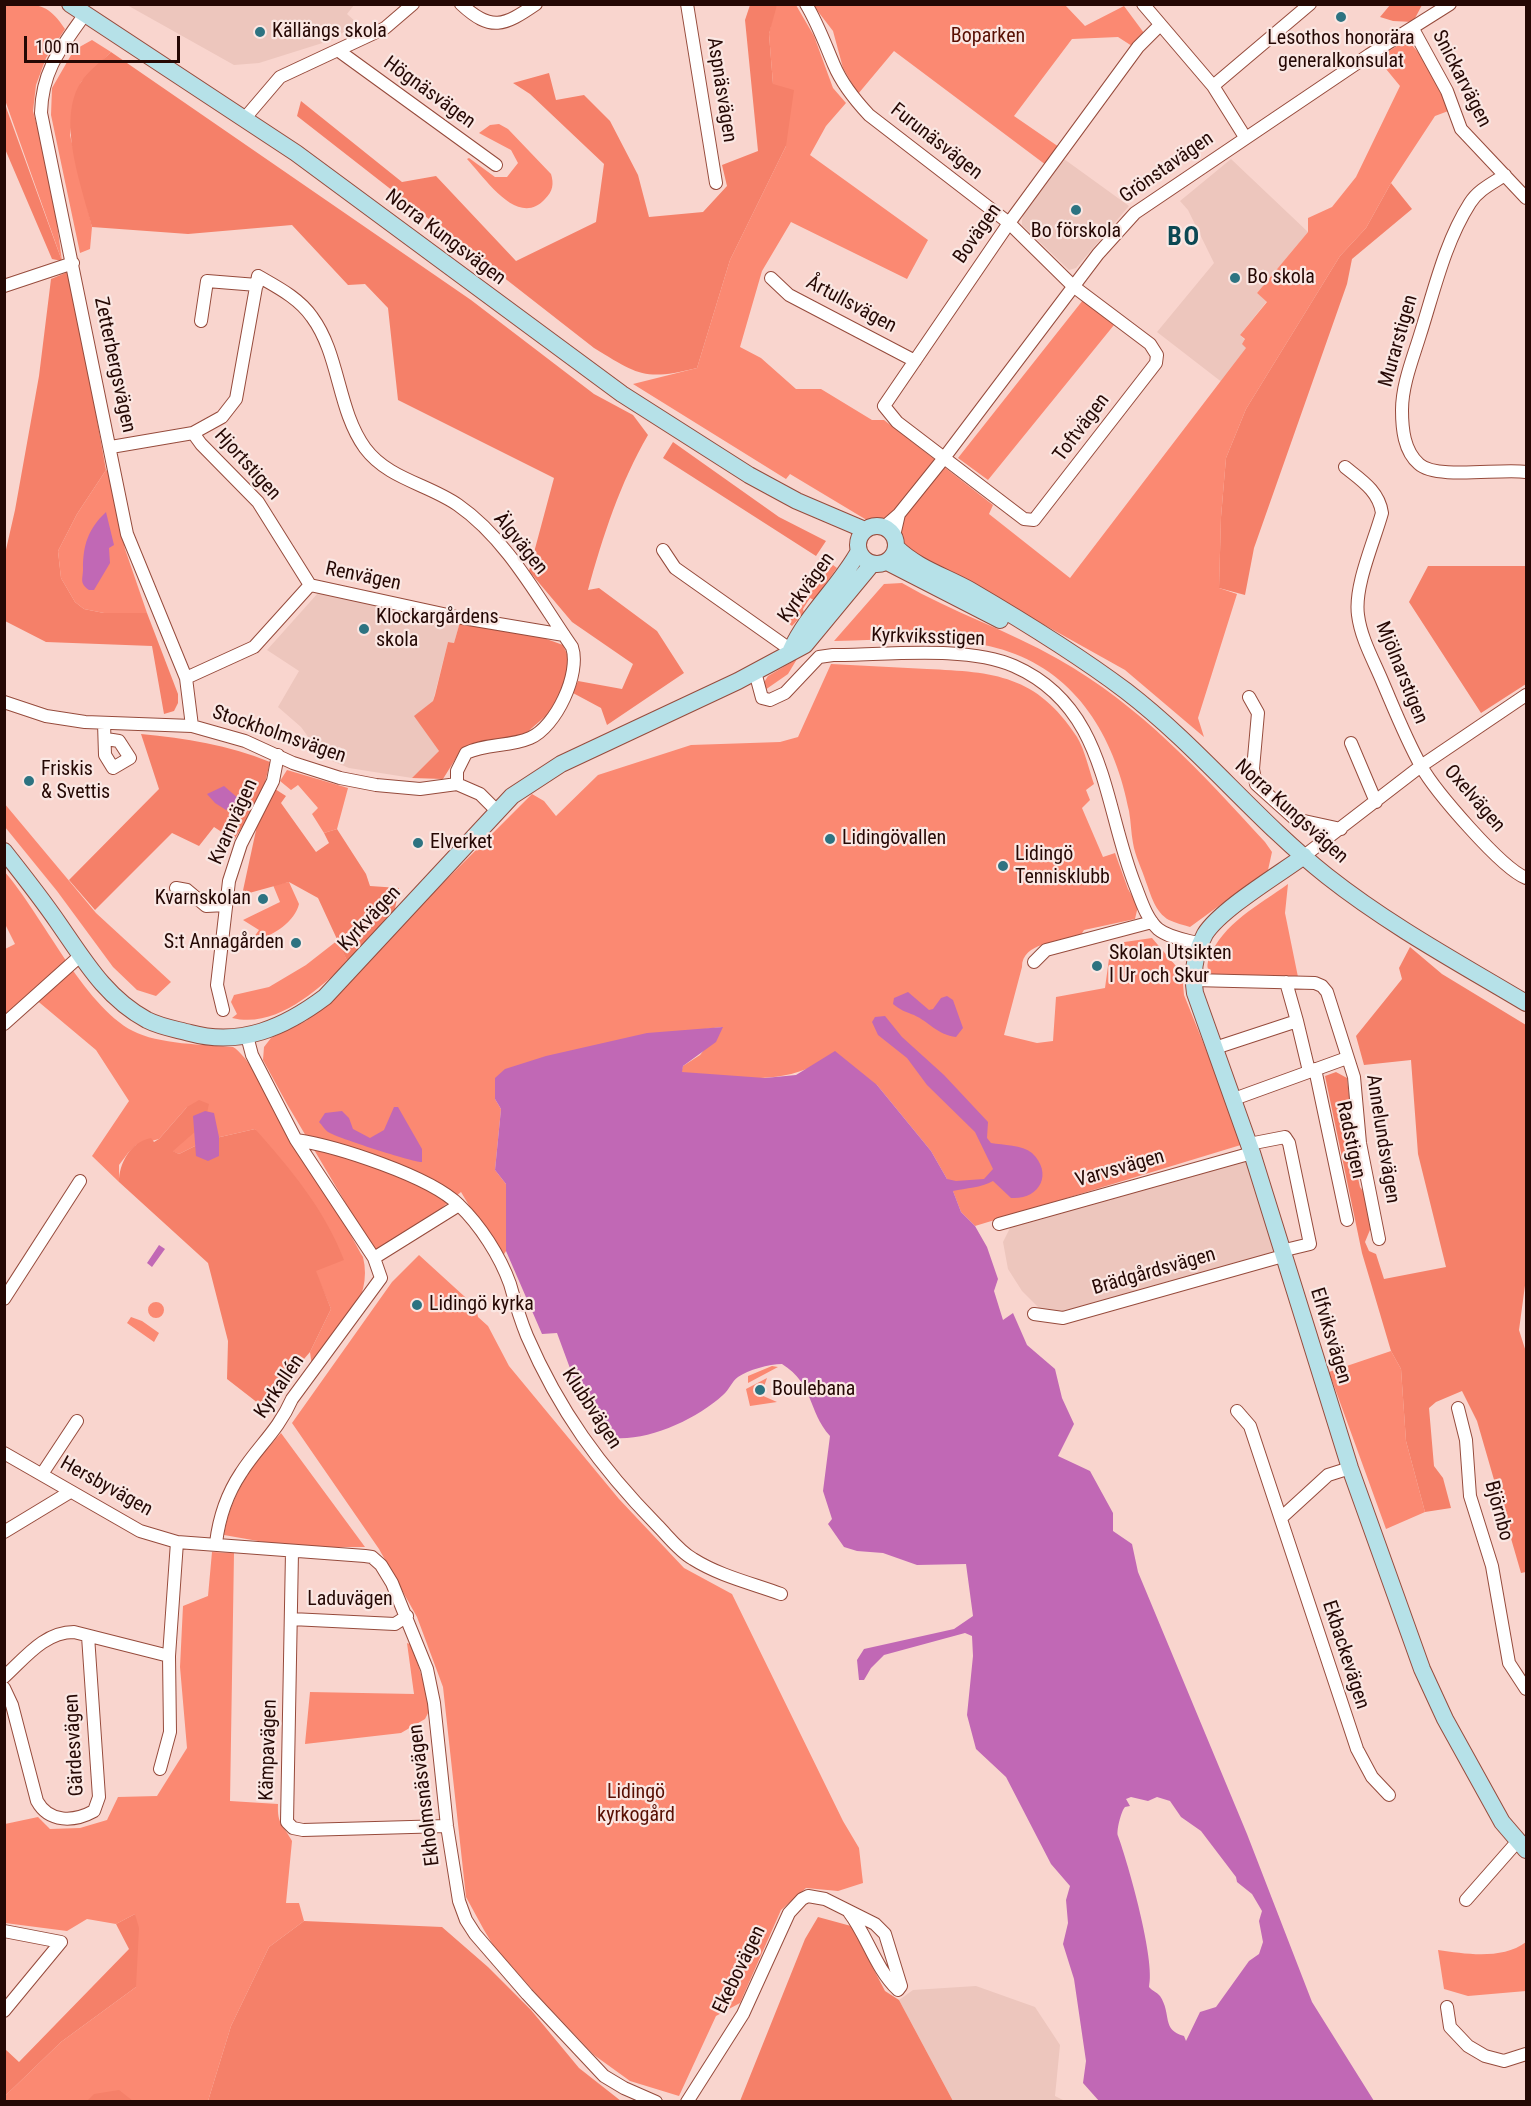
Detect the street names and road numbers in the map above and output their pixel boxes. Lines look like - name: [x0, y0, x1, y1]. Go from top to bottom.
- street label: Snickarvägen: [1426, 26, 1496, 132]
- street label: Aspnäsvägen: [701, 36, 741, 144]
- street label: Högnäsvägen: [378, 52, 480, 134]
- street label: Furunäsvägen: [885, 99, 987, 185]
- street label: Grönstavägen: [1116, 127, 1218, 209]
- street label: Norra Kungsvägen: [380, 185, 510, 291]
- street label: Bovägen: [949, 199, 1007, 269]
- street label: Årtullsvägen: [802, 271, 900, 339]
- street label: Murarstigen: [1374, 292, 1424, 390]
- street label: Zetterbergsvägen: [88, 295, 140, 435]
- street label: Toftvägen: [1049, 389, 1115, 467]
- street label: Hjortstigen: [209, 424, 285, 506]
- street label: Älgvägen: [488, 508, 552, 580]
- street label: Kyrkvägen: [774, 548, 840, 628]
- street label: Renvägen: [323, 557, 403, 597]
- street label: Mjölnarstigen: [1370, 618, 1432, 728]
- street label: Kyrkviksstigen: [871, 624, 985, 652]
- street label: Stockholmsvägen: [209, 701, 349, 769]
- street label: Norra Kungsvägen: [1229, 755, 1353, 869]
- street label: Oxelvägen: [1438, 760, 1510, 838]
- street label: Kvarnvägen: [204, 775, 264, 869]
- street label: Kyrkvägen: [334, 881, 406, 957]
- street label: Annelundsvägen: [1360, 1073, 1404, 1205]
- street label: Radstigen: [1330, 1099, 1370, 1181]
- street label: Varvsvägen: [1073, 1145, 1167, 1193]
- street label: Brädgårdsvägen: [1089, 1243, 1219, 1301]
- street label: Elfviksvägen: [1304, 1285, 1356, 1387]
- street label: Kyrkallén: [250, 1351, 310, 1423]
- street label: Klubbvägen: [556, 1364, 626, 1454]
- street label: Hersbyvägen: [56, 1452, 156, 1522]
- street label: Björnbo: [1478, 1478, 1518, 1544]
- street label: Laduvägen: [307, 1588, 393, 1612]
- street label: Ekbackevägen: [1316, 1598, 1374, 1712]
- street label: Gärdesvägen: [60, 1693, 90, 1797]
- street label: Kämpavägen: [255, 1699, 283, 1801]
- street label: Ekholmsnäsvägen: [404, 1723, 446, 1867]
- street label: Ekebovägen: [708, 1922, 772, 2018]

